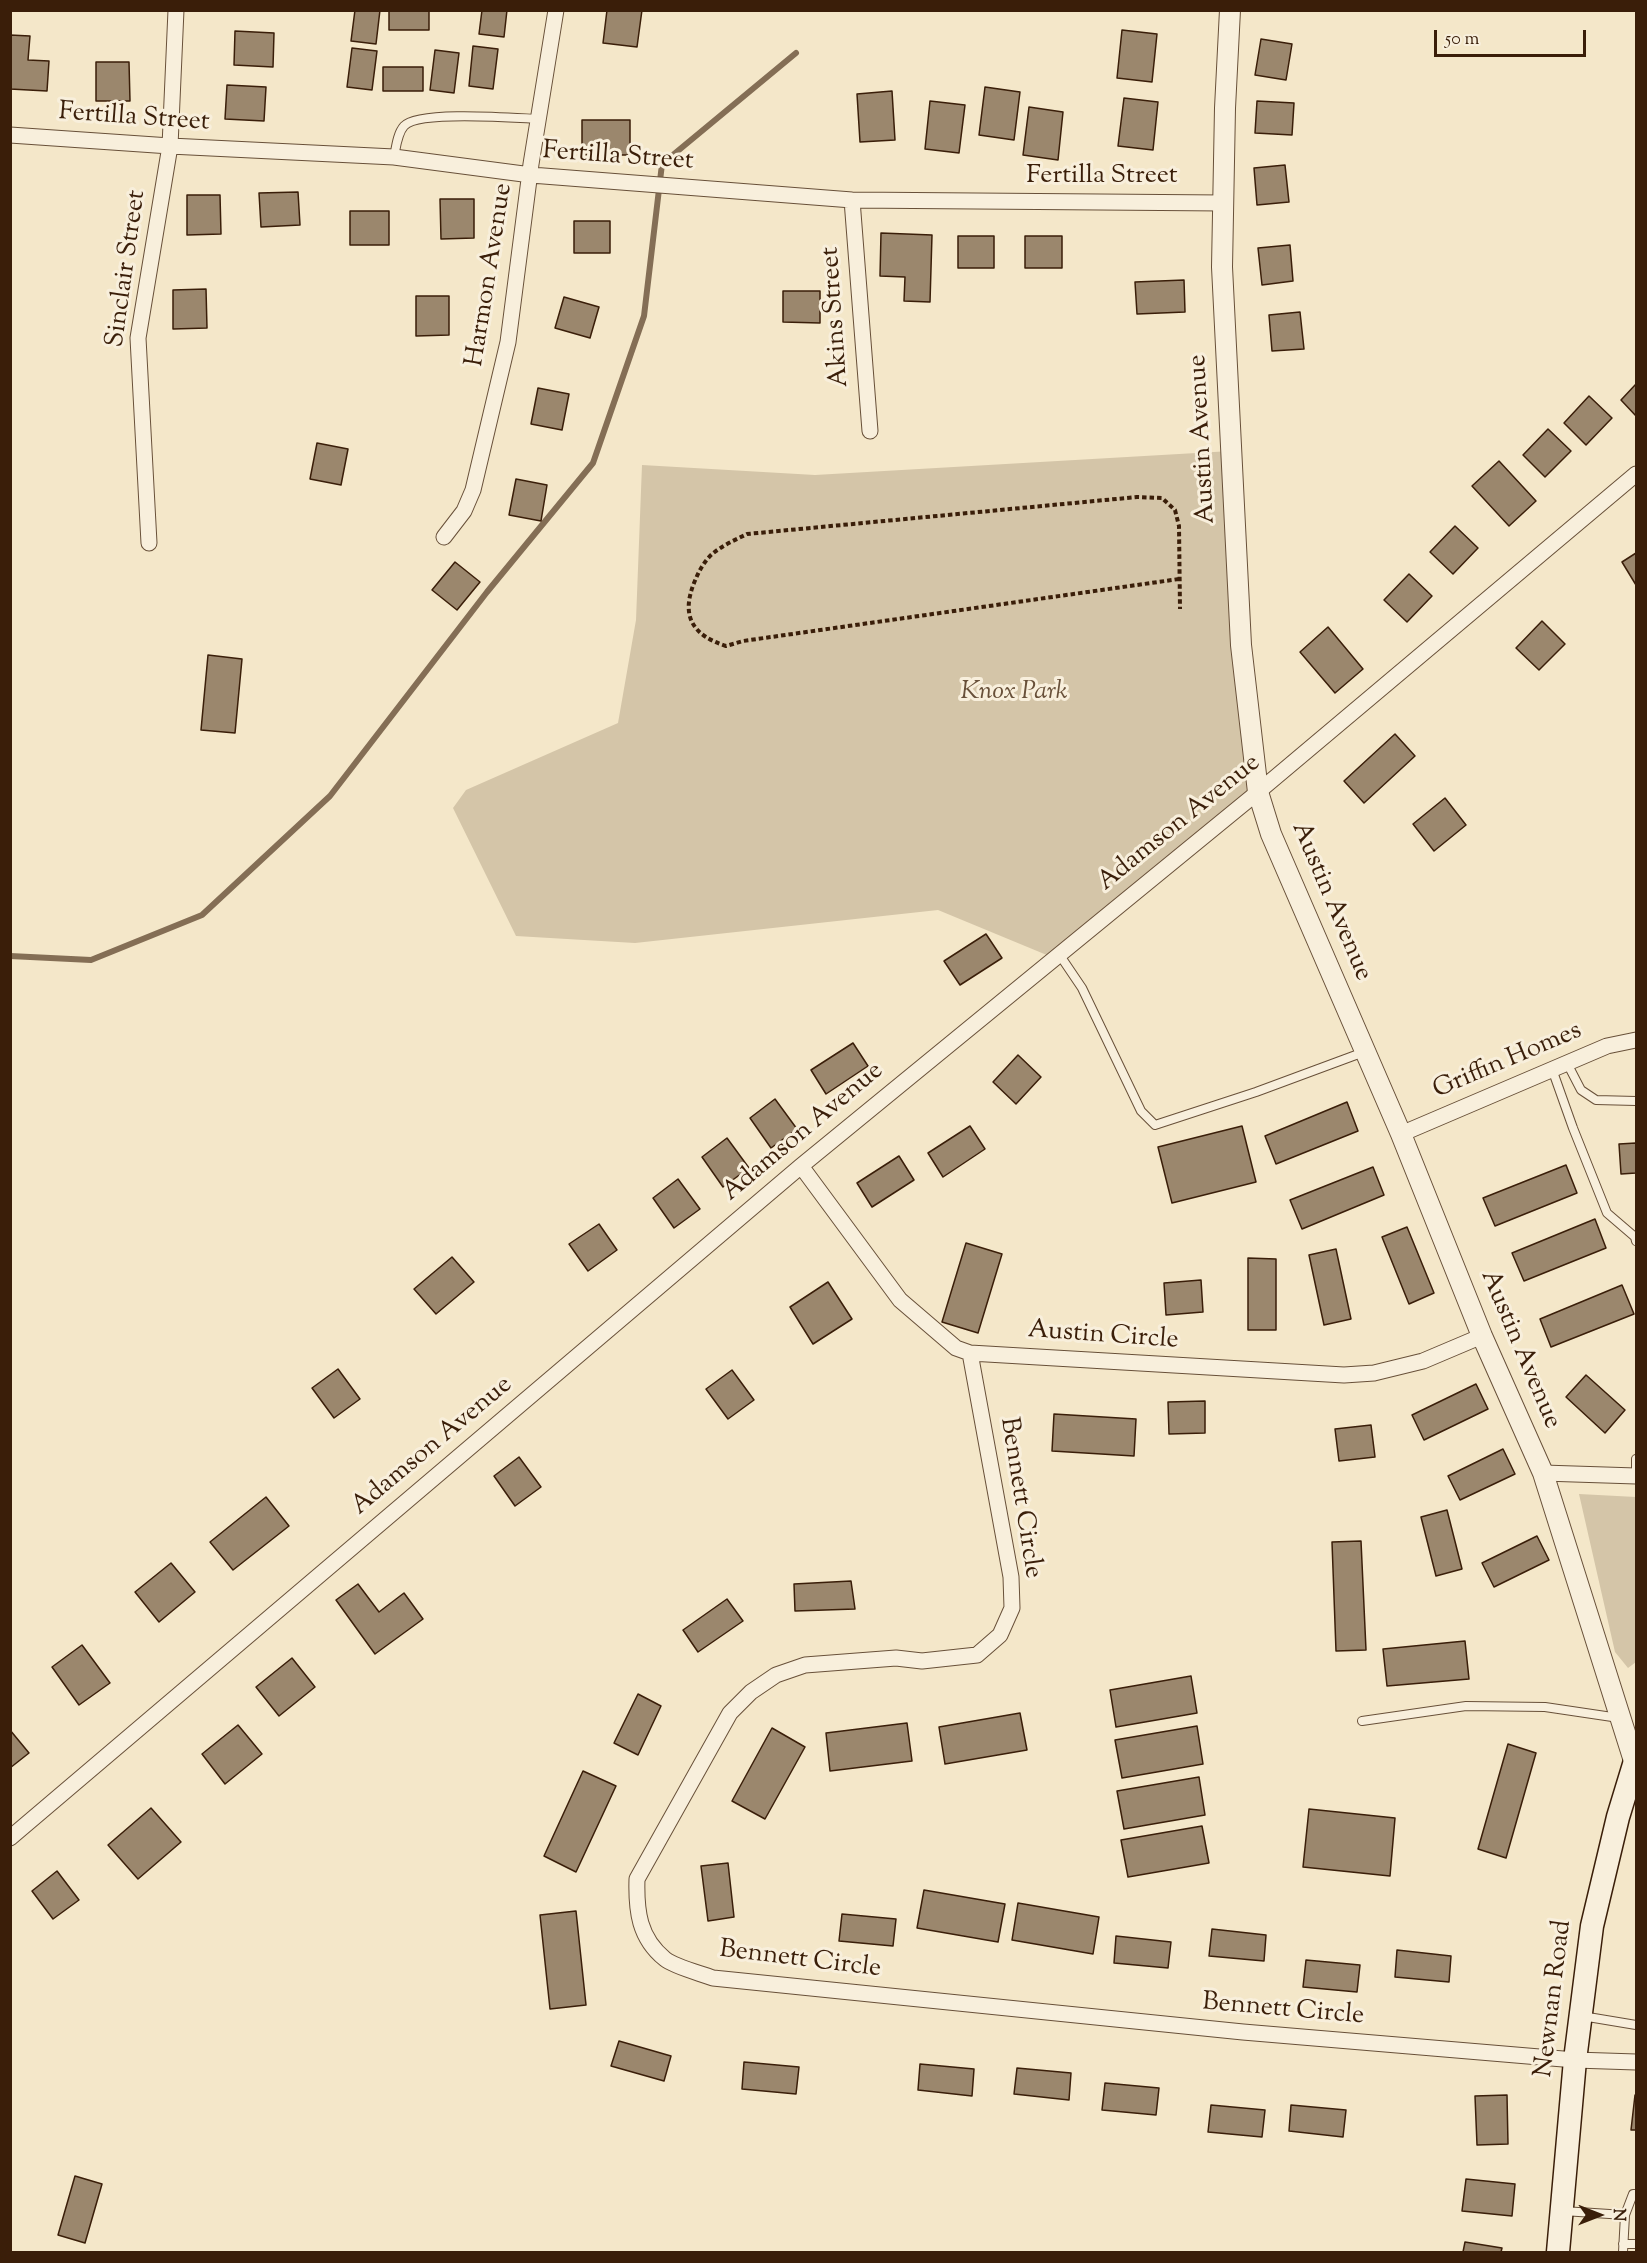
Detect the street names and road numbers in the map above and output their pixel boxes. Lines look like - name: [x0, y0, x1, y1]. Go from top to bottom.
- street label: Fertilla Street: [57, 98, 211, 140]
- street label: Fertilla Street: [541, 137, 695, 179]
- street label: Fertilla Street: [1026, 162, 1178, 194]
- street label: Harmon Avenue: [461, 181, 521, 369]
- street label: Sinclair Street: [102, 188, 154, 350]
- street label: Akins Street: [817, 246, 857, 388]
- street label: Austin Avenue: [1184, 354, 1224, 524]
- street label: Adamson Avenue: [1092, 749, 1268, 899]
- street label: Austin Avenue: [1283, 818, 1377, 986]
- street label: Griffin Homes: [1429, 1017, 1587, 1107]
- street label: Adamson Avenue: [717, 1057, 891, 1209]
- street label: Austin Avenue: [1472, 1266, 1566, 1434]
- street label: Austin Circle: [1027, 1316, 1179, 1358]
- street label: Adamson Avenue: [346, 1371, 520, 1523]
- street label: Bennett Circle: [991, 1415, 1047, 1581]
- street label: Newnan Road: [1530, 1919, 1580, 2079]
- street label: Bennett Circle: [717, 1936, 883, 1986]
- street label: Bennett Circle: [1201, 1988, 1365, 2034]

